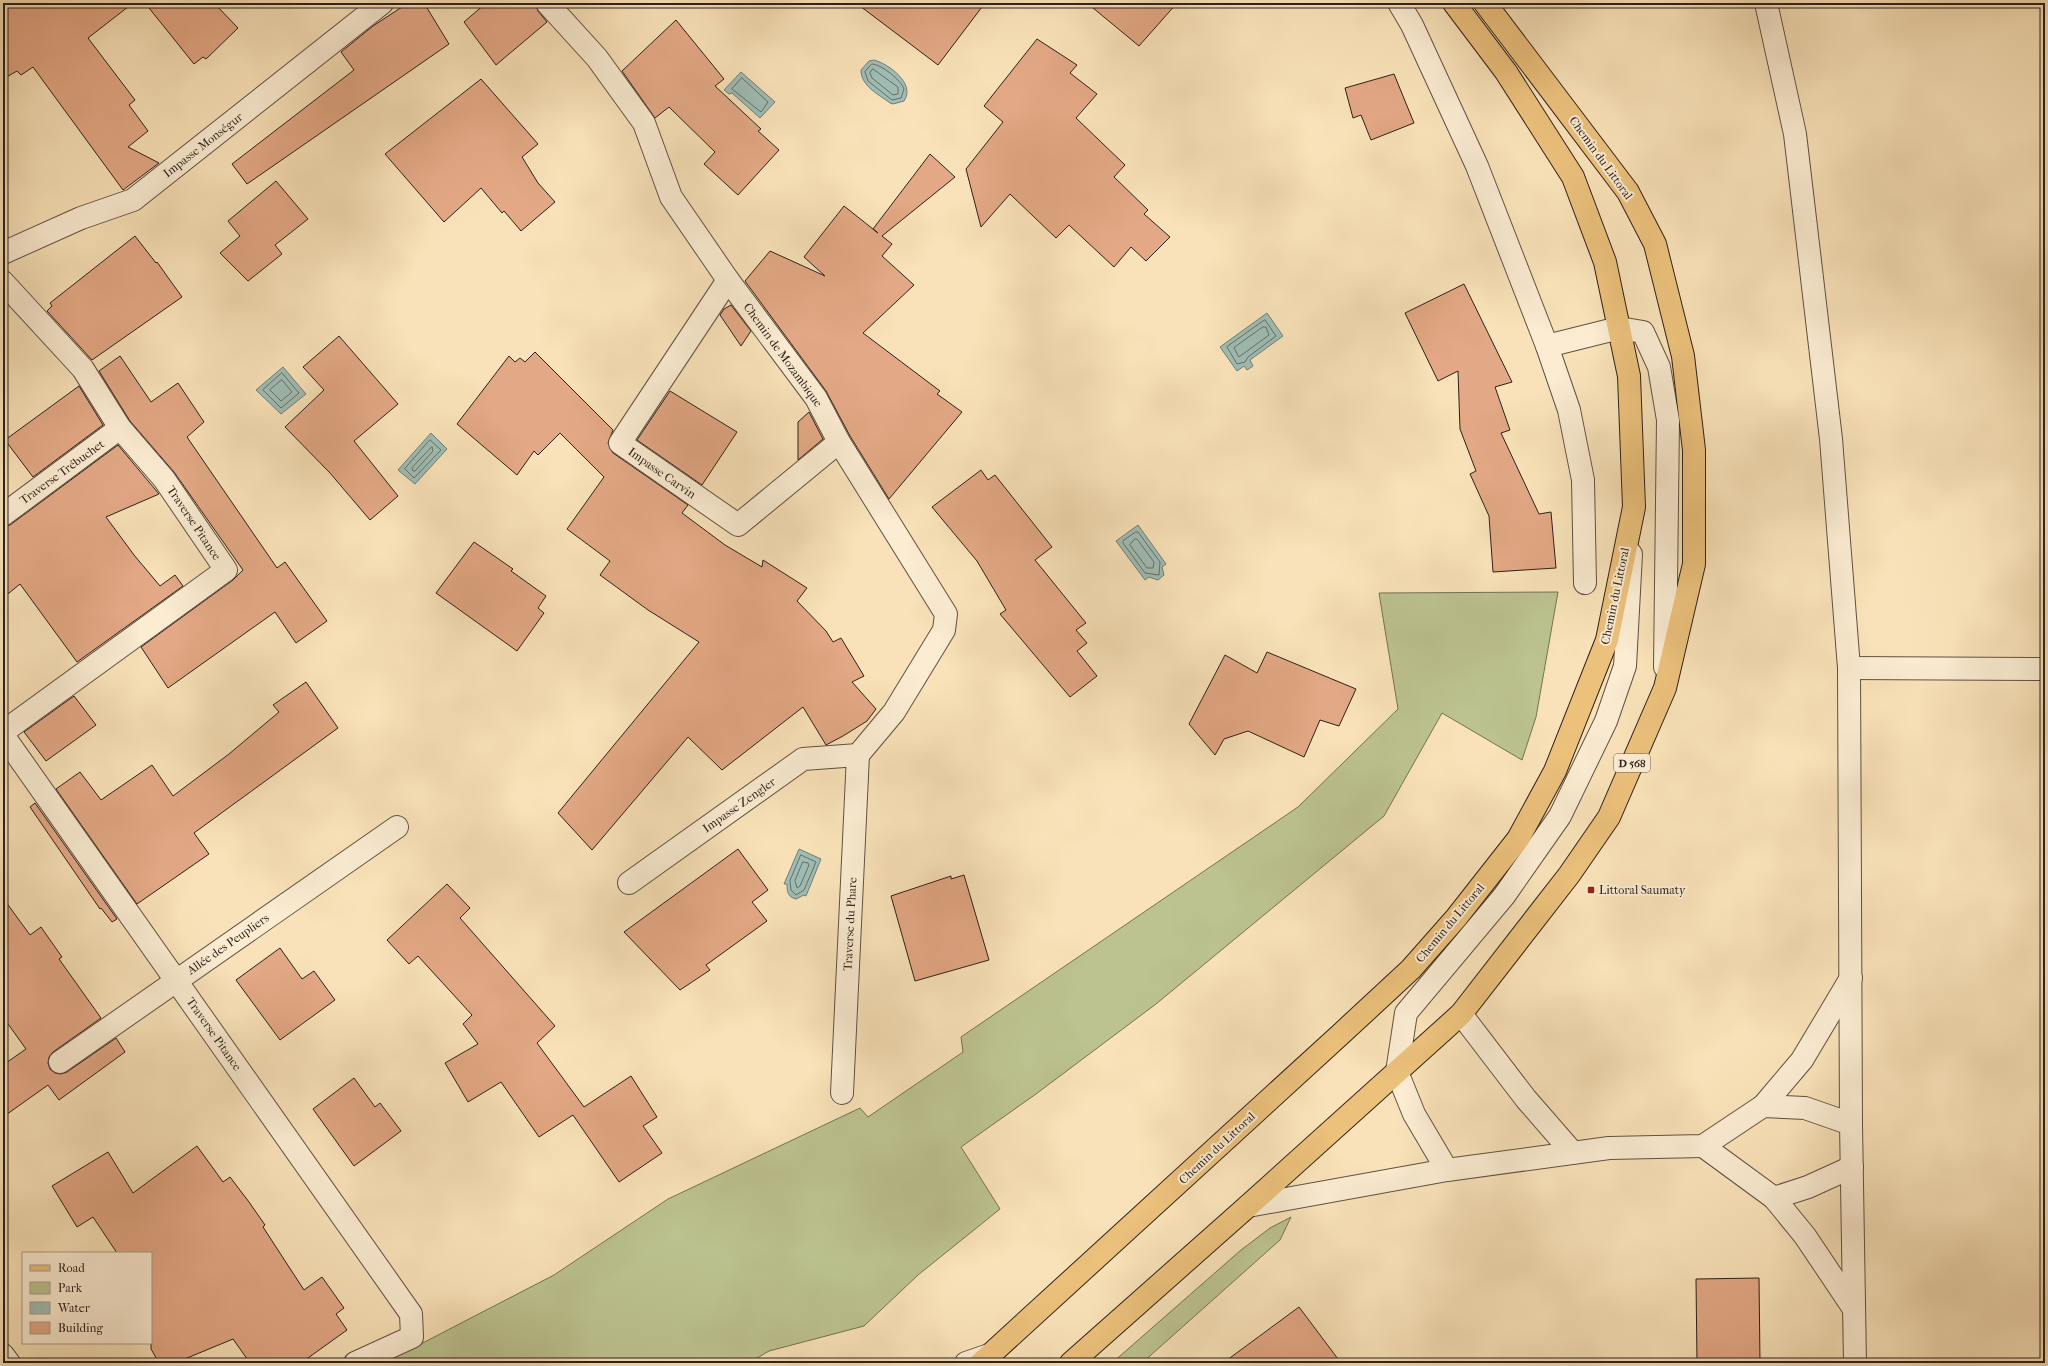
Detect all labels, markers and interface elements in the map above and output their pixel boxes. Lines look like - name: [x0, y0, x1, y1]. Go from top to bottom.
- street label: Impasse Monségur: [161, 109, 246, 180]
- street label: Chemin du Littoral: [1566, 114, 1636, 203]
- street label: Chemin de Mozambique: [741, 300, 825, 410]
- street label: Traverse Trébuchet: [17, 436, 107, 507]
- street label: Impasse Carvin: [625, 445, 699, 502]
- street label: Traverse Pitance: [164, 483, 224, 563]
- street label: Chemin du Littoral: [1598, 546, 1632, 646]
- road number: D 568: [1614, 754, 1650, 772]
- street label: Impasse Zengler: [700, 774, 779, 835]
- street label: Traverse du Phare: [841, 877, 859, 971]
- street label: Chemin du Littoral: [1413, 880, 1488, 965]
- place label: Littoral Saumaty: [1599, 883, 1686, 897]
- marker: Littoral Saumaty: [1586, 885, 1596, 895]
- street label: Allée des Peupliers: [184, 910, 272, 978]
- street label: Traverse Pitance: [184, 995, 244, 1073]
- street label: Chemin du Littoral: [1176, 1109, 1258, 1187]
- legend: [22, 1252, 152, 1344]
- text: Road: [58, 1261, 85, 1275]
- text: Park: [58, 1281, 83, 1295]
- text: Water: [57, 1301, 91, 1315]
- text: Building: [58, 1321, 103, 1335]

